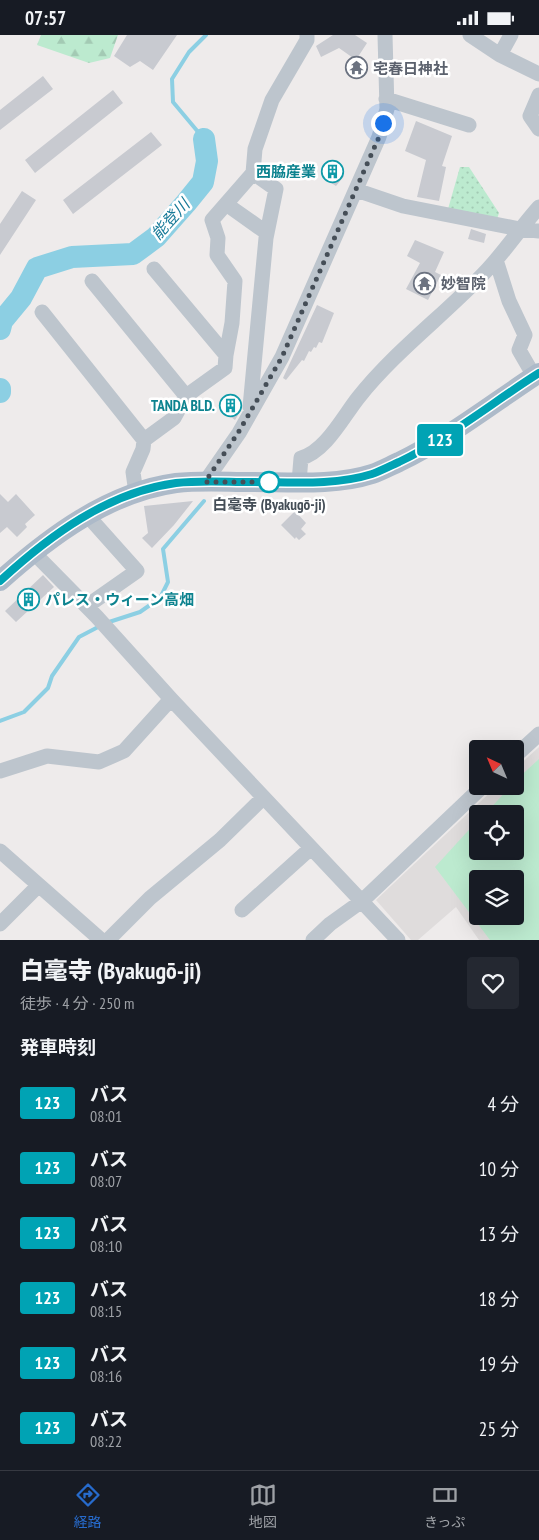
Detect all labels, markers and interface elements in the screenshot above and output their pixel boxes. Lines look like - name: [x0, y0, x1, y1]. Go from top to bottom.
- text: 07:57: [25, 6, 66, 30]
- temple icon: 宅春日神社: [345, 56, 369, 80]
- place label: 宅春日神社: [373, 59, 448, 78]
- your location: [371, 111, 396, 136]
- building icon: 西脇産業: [320, 159, 344, 183]
- place label: 西脇産業: [256, 162, 316, 181]
- water label: 能登川: [147, 193, 195, 244]
- temple icon: 妙智院: [413, 271, 437, 295]
- place label: 妙智院: [441, 274, 486, 293]
- building icon: TANDA BLD.: [219, 393, 243, 417]
- place label: TANDA BLD.: [151, 396, 215, 415]
- line badge: 123: [411, 424, 469, 456]
- text: 123: [427, 428, 453, 451]
- marker: 白毫寺 (Byakugō-ji): [258, 471, 280, 493]
- place label: 白毫寺 (Byakugō-ji): [212, 495, 326, 514]
- building icon: パレス・ウィーン高畑: [17, 587, 41, 611]
- place label: パレス・ウィーン高畑: [45, 590, 194, 609]
- north arrow: [469, 740, 524, 795]
- map controls: [469, 740, 524, 925]
- button: locate: [469, 805, 524, 860]
- button: layers: [469, 870, 524, 925]
- text: 白毫寺 (Byakugō-ji): [20, 955, 201, 986]
- button: heart: [467, 957, 519, 1009]
- text: 徒歩 · 4 分 · 250 m: [20, 993, 134, 1013]
- text: 発車時刻: [20, 1035, 96, 1059]
- text: バス: [90, 1082, 128, 1106]
- text: 123: [35, 1091, 60, 1114]
- text: 4 分: [487, 1092, 519, 1116]
- text: 08:01: [90, 1106, 122, 1126]
- text: バス: [90, 1147, 128, 1171]
- text: 123: [35, 1156, 60, 1179]
- text: 10 分: [479, 1157, 519, 1181]
- text: 08:07: [90, 1171, 122, 1191]
- text: バス: [90, 1212, 128, 1236]
- text: 123: [35, 1221, 60, 1244]
- text: 13 分: [479, 1222, 519, 1246]
- text: 08:10: [90, 1236, 122, 1256]
- text: バス: [90, 1277, 128, 1301]
- text: 123: [35, 1286, 60, 1309]
- text: 18 分: [479, 1287, 519, 1311]
- text: 08:15: [90, 1301, 122, 1321]
- text: バス: [90, 1342, 128, 1366]
- text: 123: [35, 1351, 60, 1374]
- text: 19 分: [479, 1352, 519, 1376]
- text: 08:16: [90, 1366, 122, 1386]
- text: バス: [90, 1407, 128, 1431]
- text: 123: [35, 1416, 60, 1439]
- text: 25 分: [479, 1417, 519, 1441]
- text: 08:22: [90, 1431, 122, 1451]
- tab: 経路: [74, 1481, 102, 1531]
- tab: 地図: [249, 1481, 277, 1531]
- tab: きっぷ: [424, 1481, 465, 1531]

